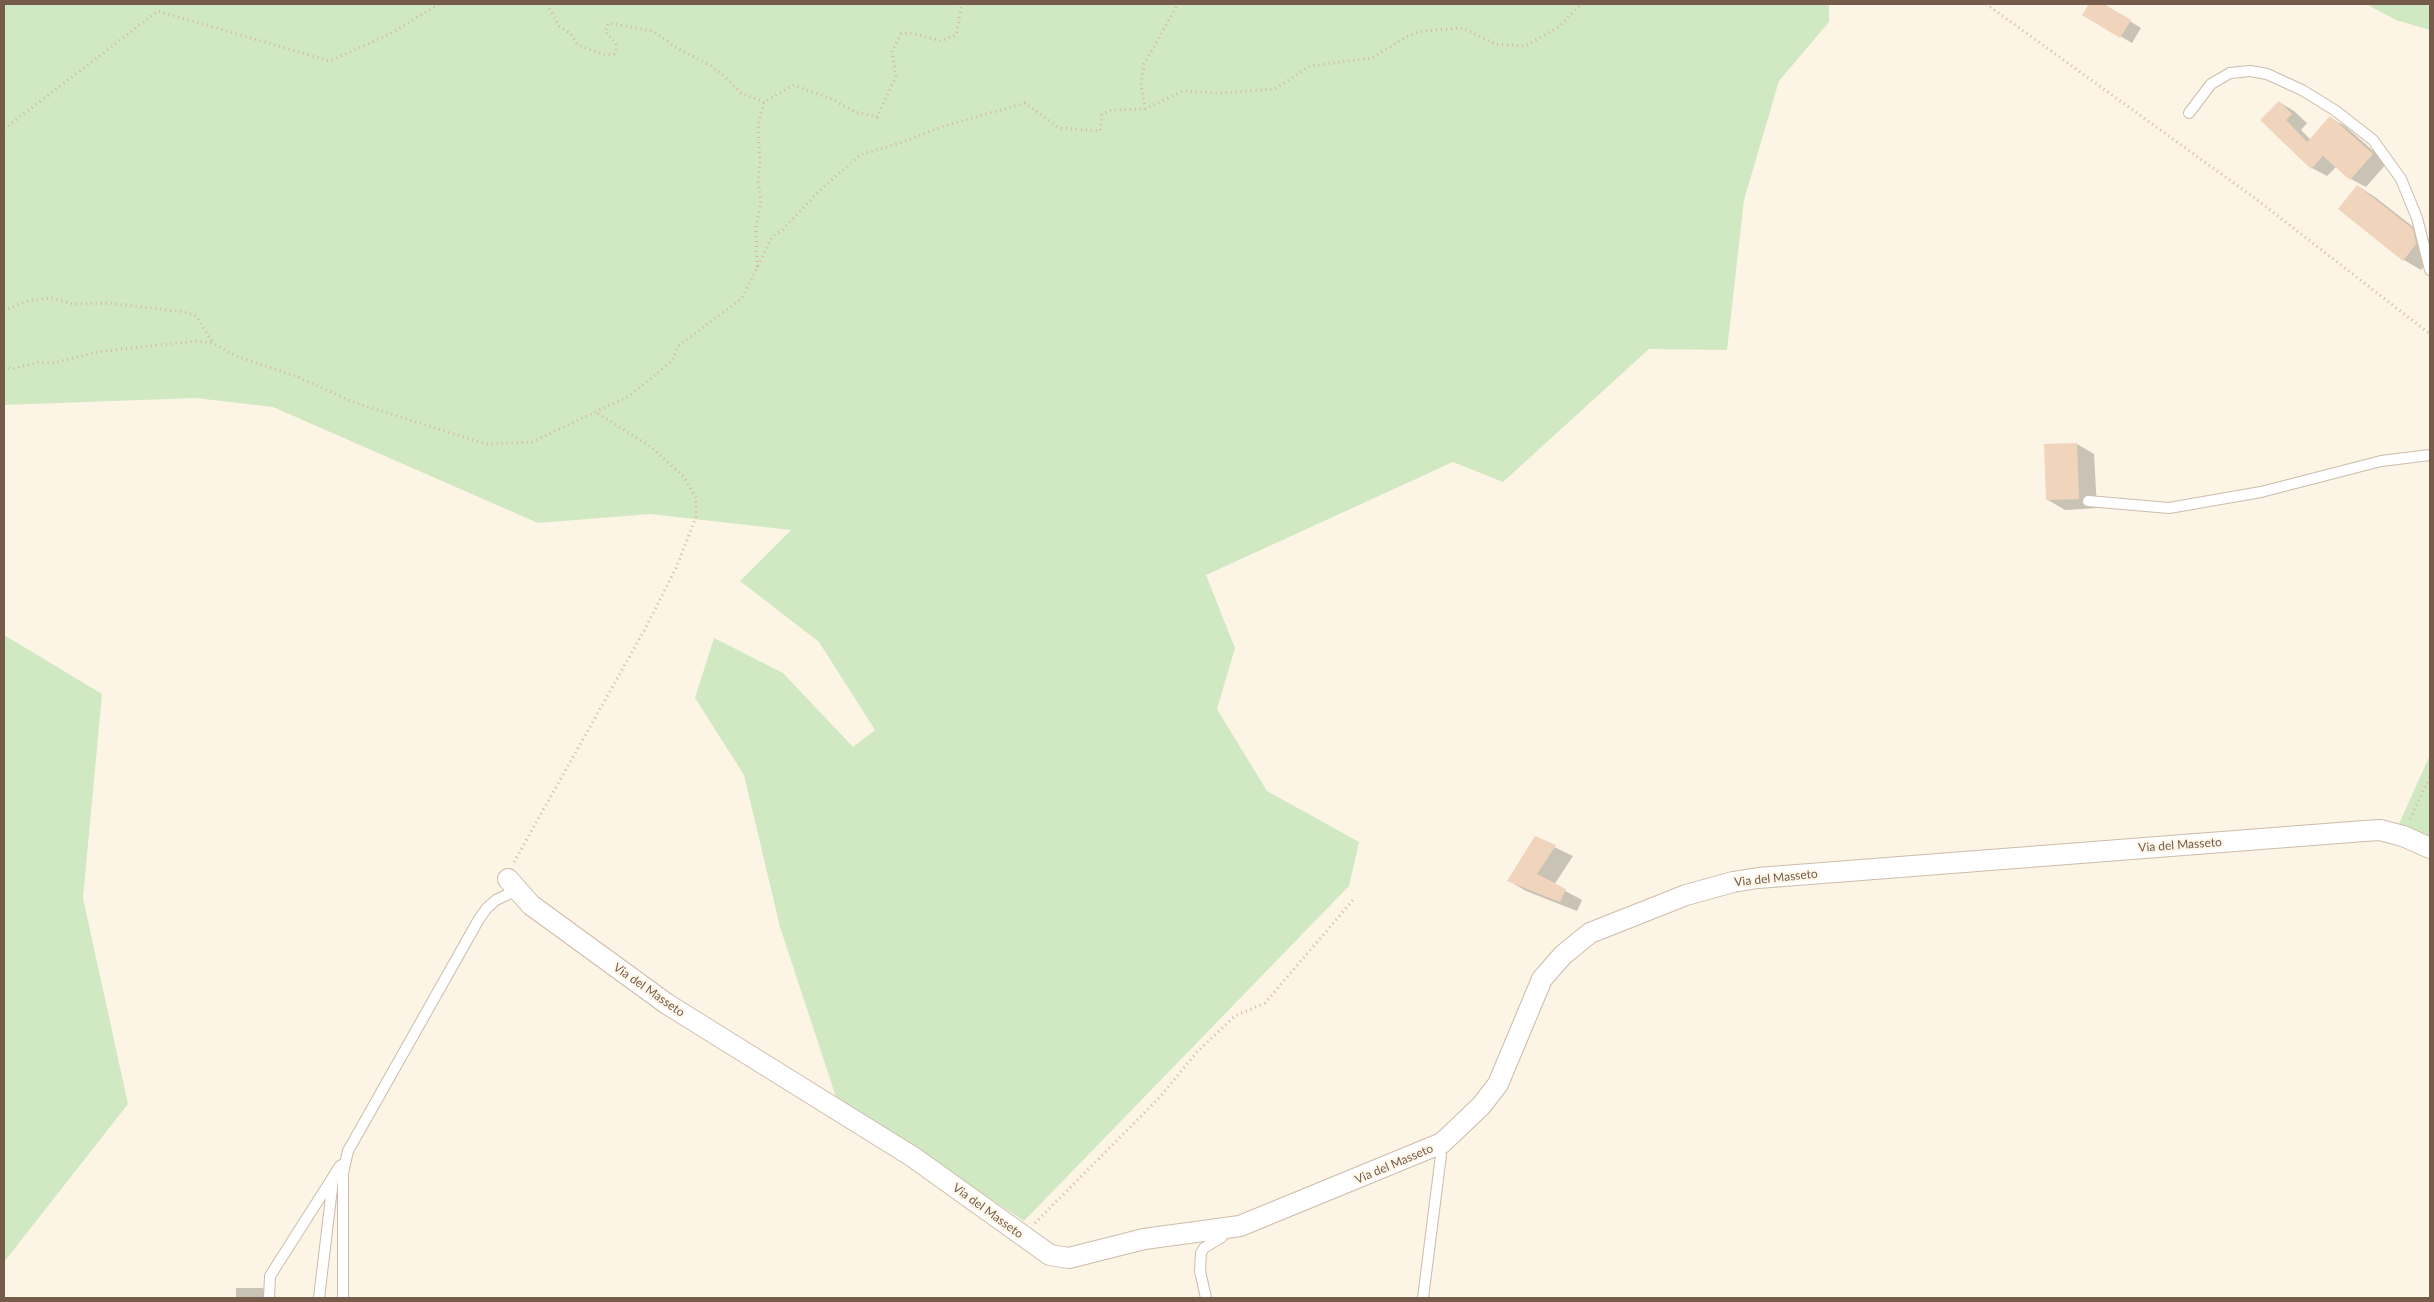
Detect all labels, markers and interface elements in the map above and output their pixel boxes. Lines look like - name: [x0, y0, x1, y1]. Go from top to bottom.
- street label: Via del Masseto: [2138, 835, 2222, 855]
- street label: Via del Masseto: [1734, 866, 1818, 890]
- street label: Via del Masseto: [611, 960, 687, 1020]
- street label: Via del Masseto: [1353, 1141, 1435, 1187]
- street label: Via del Masseto: [950, 1181, 1026, 1241]

